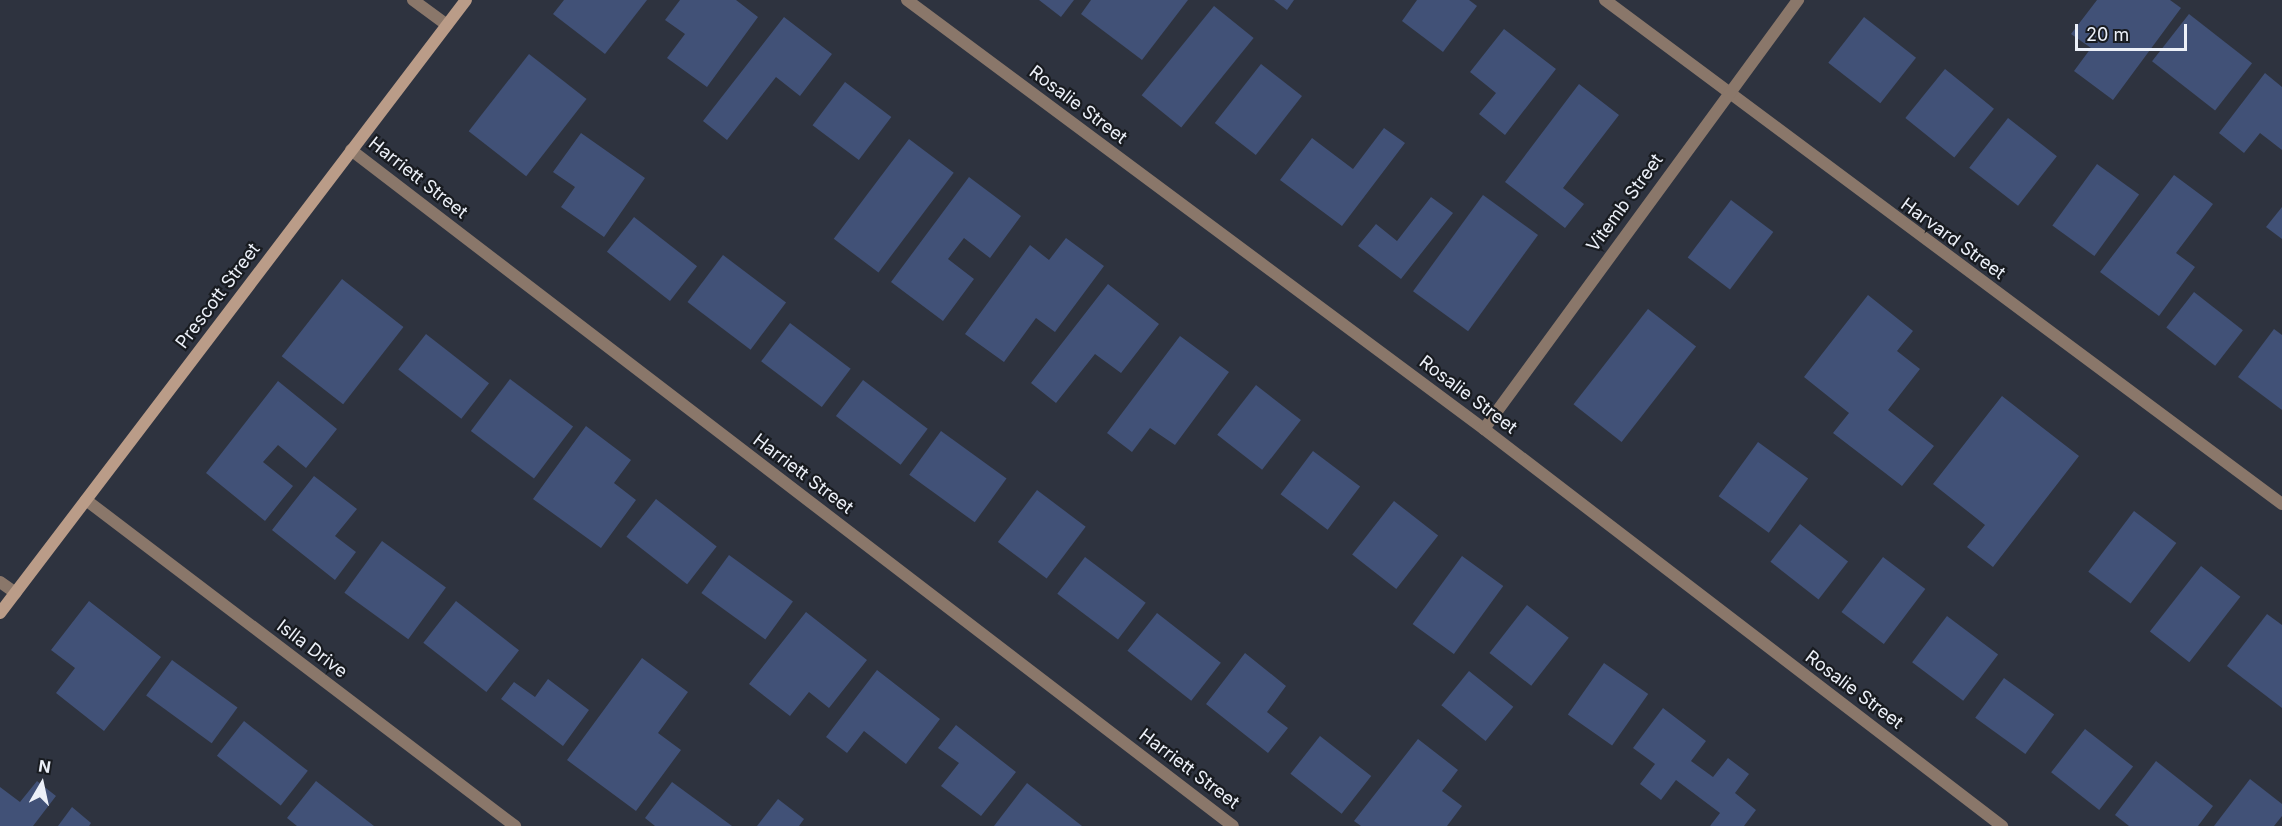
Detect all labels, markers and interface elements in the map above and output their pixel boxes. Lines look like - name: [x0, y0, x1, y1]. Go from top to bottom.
- scale bar: [2078, 12, 2190, 50]
- text: 20 m: [2086, 24, 2129, 45]
- street label: Rosalie Street: [1025, 61, 1131, 149]
- street label: Harriett Street: [364, 133, 472, 223]
- street label: Vitemb Street: [1582, 150, 1668, 256]
- street label: Harvard Street: [1896, 194, 2010, 284]
- street label: Prescott Street: [171, 239, 265, 353]
- street label: Rosalie Street: [1415, 351, 1521, 439]
- street label: Harriett Street: [749, 429, 857, 519]
- street label: Islla Drive: [272, 615, 352, 683]
- street label: Rosalie Street: [1801, 646, 1907, 734]
- street label: Harriett Street: [1135, 724, 1243, 814]
- north arrow: [12, 754, 72, 814]
- text: N: [37, 755, 52, 777]

